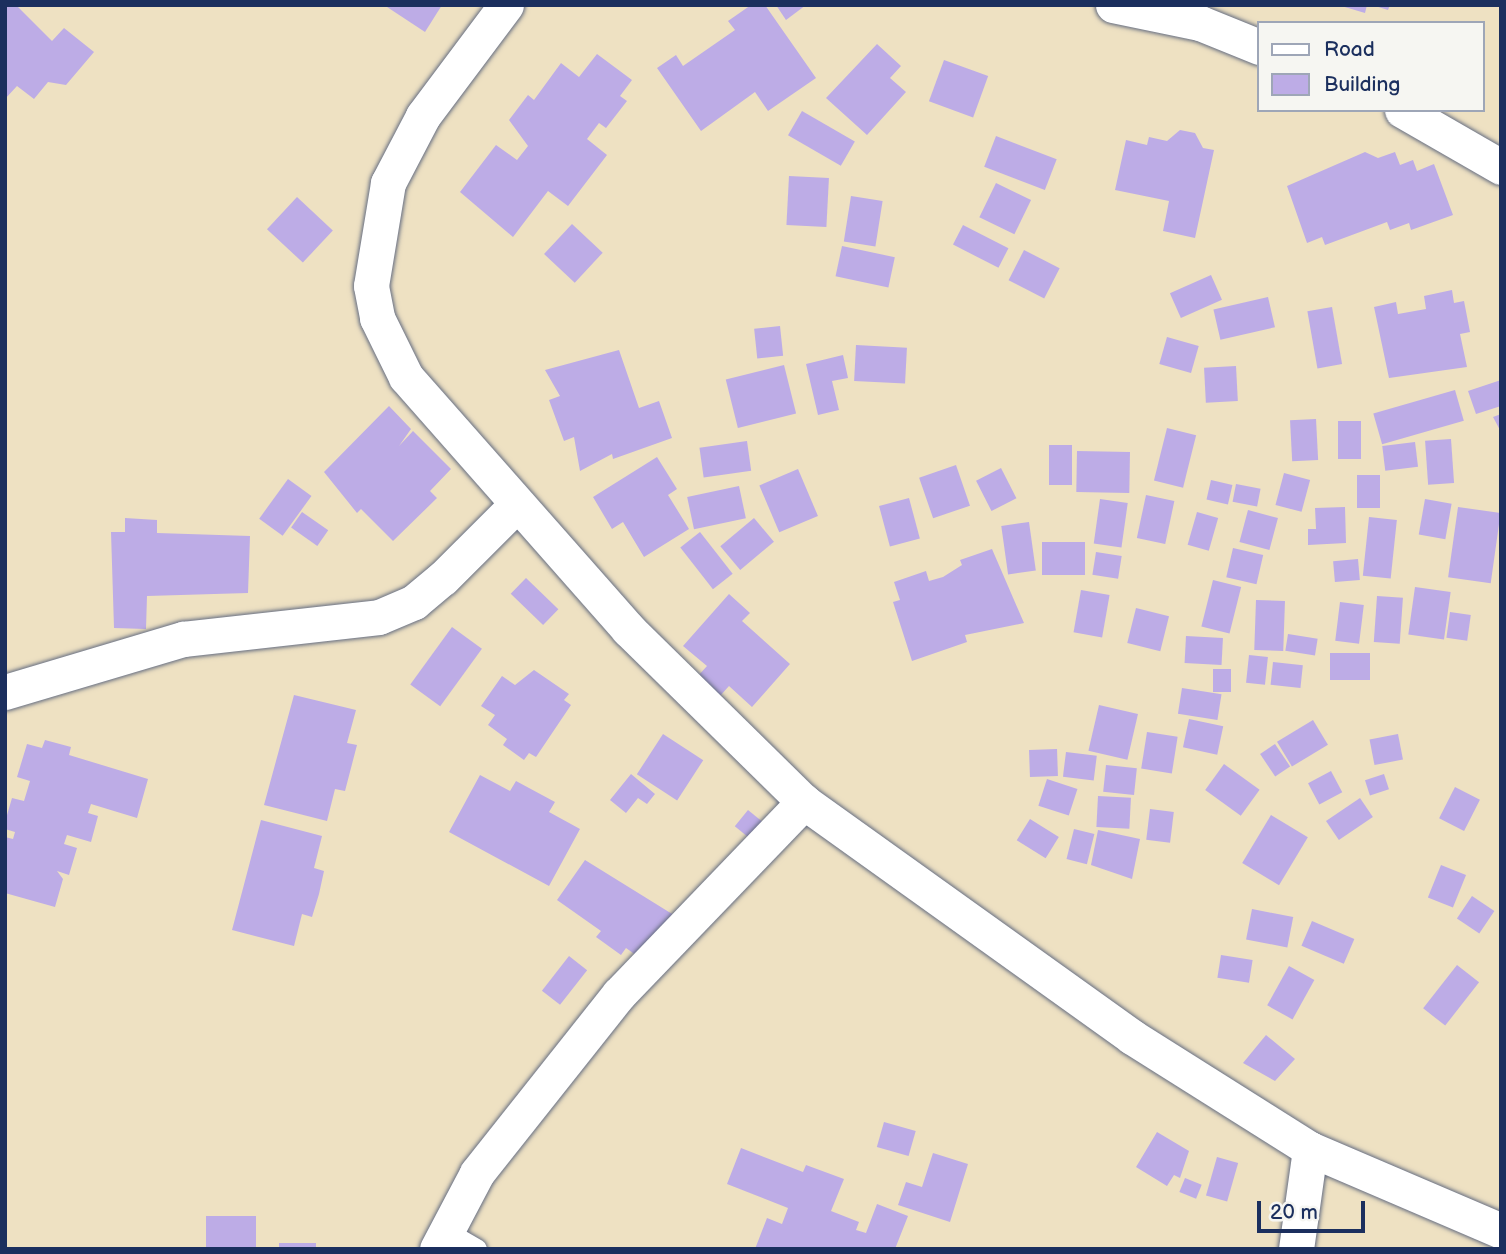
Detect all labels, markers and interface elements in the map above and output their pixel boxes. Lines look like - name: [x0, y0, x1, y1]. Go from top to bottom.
- legend: [1258, 21, 1485, 112]
- text: Road: [1324, 37, 1375, 62]
- text: Building: [1324, 72, 1400, 97]
- scale bar: [1261, 1188, 1370, 1232]
- text: 20 m: [1270, 1200, 1318, 1225]

